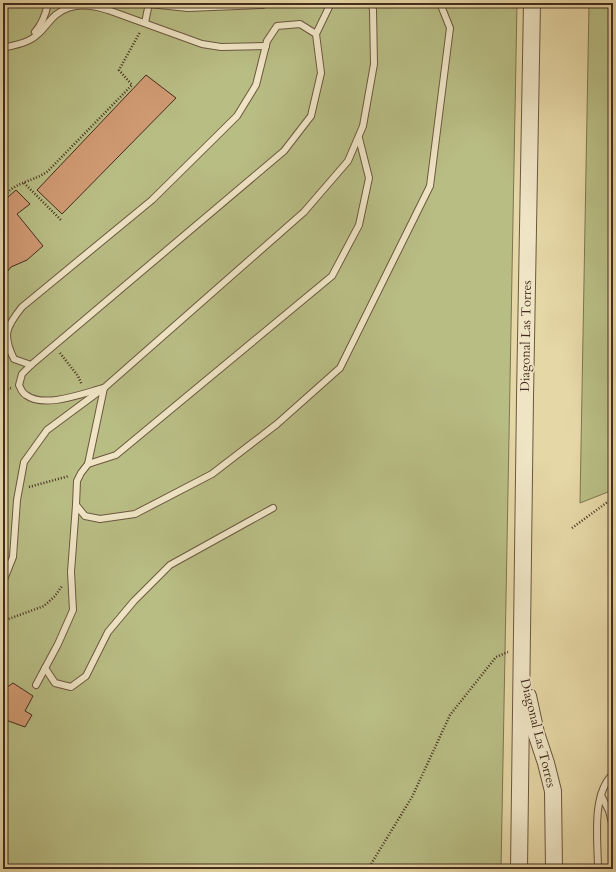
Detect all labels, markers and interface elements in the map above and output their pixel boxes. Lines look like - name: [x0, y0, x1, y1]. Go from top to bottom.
- street label: Diagonal Las Torres: [516, 280, 536, 392]
- street label: Diagonal Las Torres: [516, 677, 560, 789]

